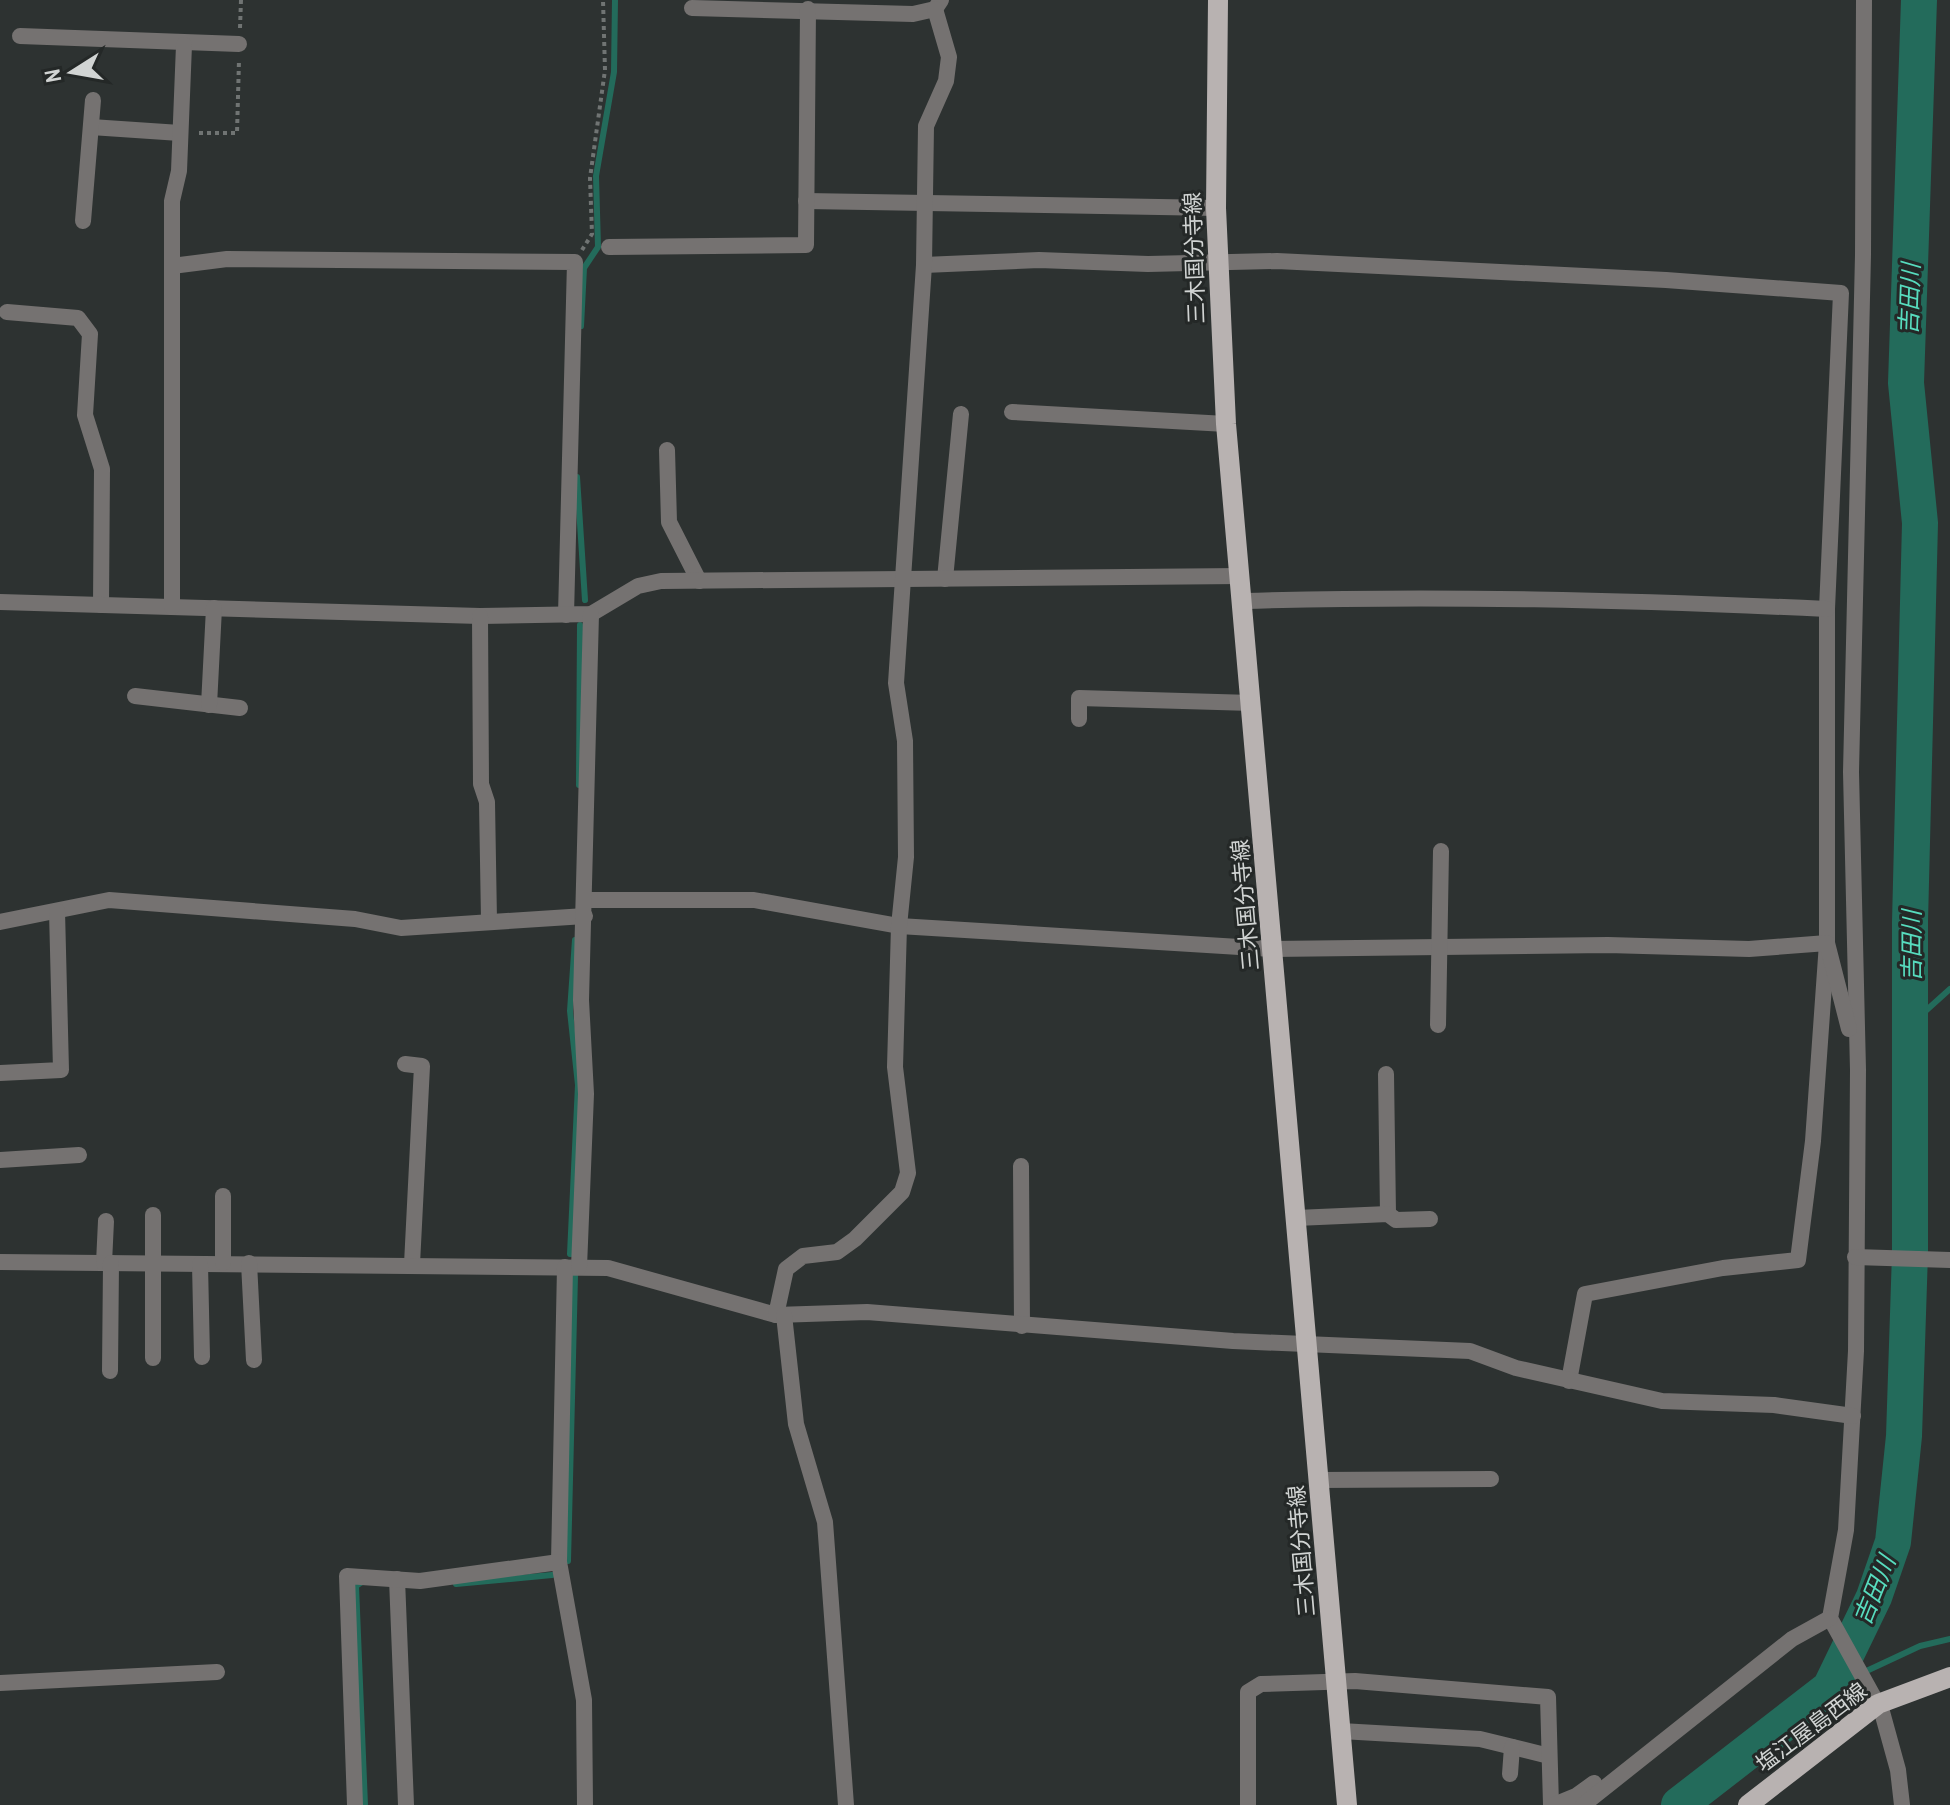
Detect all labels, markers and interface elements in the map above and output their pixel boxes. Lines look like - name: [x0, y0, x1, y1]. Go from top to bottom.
- north arrow: [32, 32, 112, 112]
- text: N: [36, 67, 68, 85]
- street label: 三木国分寺線: [1177, 192, 1211, 324]
- water label: 吉田川: [1892, 259, 1926, 336]
- street label: 三木国分寺線: [1224, 838, 1266, 972]
- water label: 吉田川: [1895, 907, 1927, 982]
- street label: 三木国分寺線: [1280, 1484, 1322, 1618]
- water label: 吉田川: [1846, 1548, 1903, 1629]
- street label: 塩江屋島西線: [1749, 1675, 1873, 1779]

